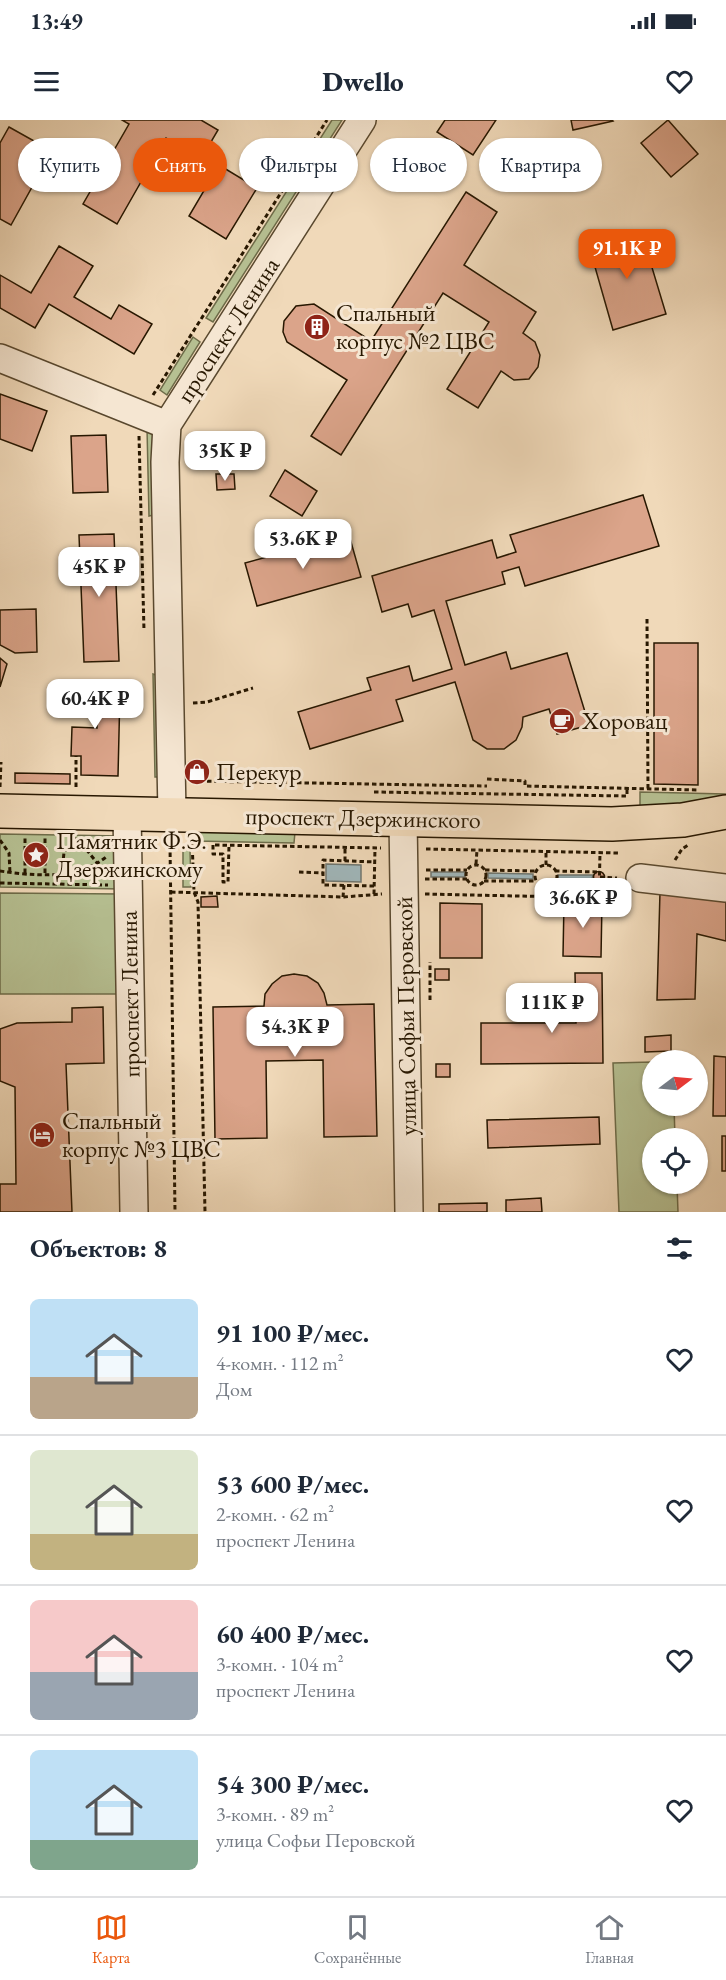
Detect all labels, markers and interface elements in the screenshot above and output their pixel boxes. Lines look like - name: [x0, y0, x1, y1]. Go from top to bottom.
- text: 13:49: [30, 7, 83, 36]
- text: Dwello: [322, 64, 404, 99]
- icon: menu: [30, 65, 63, 98]
- icon: heart: [663, 65, 696, 98]
- chip: Купить: [18, 138, 121, 192]
- chip: Снять: [133, 138, 227, 192]
- chip: Фильтры: [239, 138, 358, 192]
- chip: Новое: [370, 138, 467, 192]
- chip: Квартира: [479, 138, 602, 192]
- pin: 91.1K ₽: [572, 229, 682, 280]
- text: 91.1K ₽: [593, 235, 661, 261]
- street label: проспект Ленина: [169, 251, 286, 408]
- place label: Спальный корпус №2 ЦВС: [336, 297, 495, 356]
- building icon: Спальный корпус №2 ЦВС: [302, 312, 332, 342]
- pin: 35K ₽: [183, 431, 267, 482]
- text: 35K ₽: [198, 437, 252, 463]
- pin: 53.6K ₽: [248, 519, 358, 570]
- text: 53.6K ₽: [269, 525, 337, 551]
- pin: 45K ₽: [57, 547, 141, 598]
- text: 45K ₽: [72, 553, 126, 579]
- pin: 60.4K ₽: [40, 679, 150, 730]
- text: 60.4K ₽: [61, 685, 129, 711]
- place label: Хоровац: [581, 705, 668, 736]
- cafe icon: Хоровац: [547, 706, 577, 736]
- place label: Перекур: [216, 756, 302, 787]
- shop icon: Перекур: [182, 757, 212, 787]
- street label: проспект Дзержинского: [245, 800, 481, 835]
- place label: Памятник Ф.Э. Дзержинскому: [56, 825, 207, 884]
- place icon: Памятник Ф.Э. Дзержинскому: [21, 840, 51, 870]
- pin: 36.6K ₽: [528, 878, 638, 929]
- text: 36.6K ₽: [549, 884, 617, 910]
- street label: улица Софьи Перовской: [388, 896, 423, 1136]
- street label: проспект Ленина: [113, 910, 146, 1078]
- pin: 111K ₽: [503, 983, 601, 1034]
- text: 111K ₽: [520, 989, 584, 1015]
- pin: 54.3K ₽: [240, 1007, 350, 1058]
- text: 54.3K ₽: [261, 1013, 329, 1039]
- north arrow: [642, 1050, 708, 1116]
- map controls: [642, 1050, 708, 1194]
- place label: Спальный корпус №3 ЦВС: [62, 1105, 221, 1164]
- hotel icon: Спальный корпус №3 ЦВС: [27, 1120, 57, 1150]
- button: locate: [642, 1128, 708, 1194]
- text: Объектов: 8: [30, 1231, 167, 1265]
- icon: filters: [663, 1232, 696, 1265]
- text: 91 100 ₽/мес.: [216, 1316, 369, 1350]
- icon: home: [78, 1323, 150, 1395]
- icon: heart: [663, 1343, 696, 1376]
- text: 4-комн. · 112 m²: [216, 1350, 344, 1376]
- text: Дом: [216, 1376, 252, 1402]
- text: 53 600 ₽/мес.: [216, 1467, 369, 1501]
- icon: home: [78, 1474, 150, 1546]
- icon: heart: [663, 1494, 696, 1527]
- text: 2-комн. · 62 m²: [216, 1501, 334, 1527]
- text: проспект Ленина: [216, 1527, 355, 1553]
- text: 60 400 ₽/мес.: [216, 1617, 369, 1651]
- icon: home: [78, 1624, 150, 1696]
- icon: heart: [663, 1644, 696, 1677]
- text: 3-комн. · 104 m²: [216, 1651, 344, 1677]
- text: проспект Ленина: [216, 1677, 355, 1703]
- text: 54 300 ₽/мес.: [216, 1767, 369, 1801]
- icon: home: [78, 1774, 150, 1846]
- icon: heart: [663, 1794, 696, 1827]
- text: 3-комн. · 89 m²: [216, 1801, 334, 1827]
- text: улица Софьи Перовской: [216, 1827, 415, 1853]
- tab: Карта: [92, 1911, 130, 1968]
- tab: Сохранённые: [314, 1911, 401, 1968]
- tab: Главная: [585, 1911, 634, 1968]

